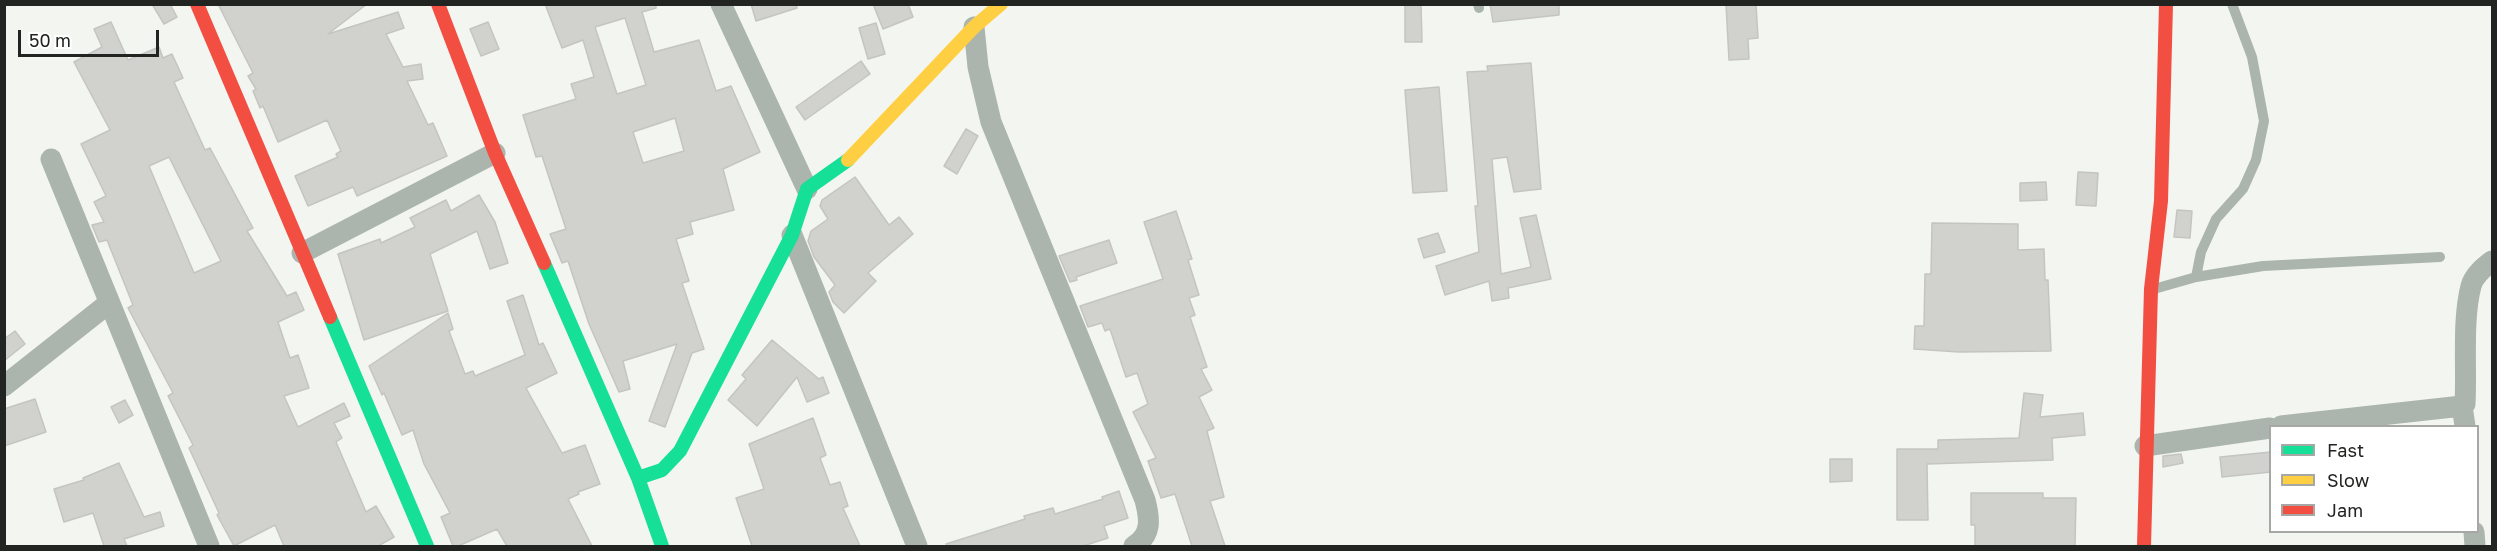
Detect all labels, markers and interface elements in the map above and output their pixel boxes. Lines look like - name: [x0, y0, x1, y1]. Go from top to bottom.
- scale bar: [21, 18, 162, 56]
- text: 50 m: [29, 29, 71, 51]
- legend: [2269, 425, 2479, 533]
- text: Fast: [2327, 439, 2364, 461]
- text: Slow: [2327, 469, 2369, 491]
- text: Jam: [2327, 499, 2363, 521]

